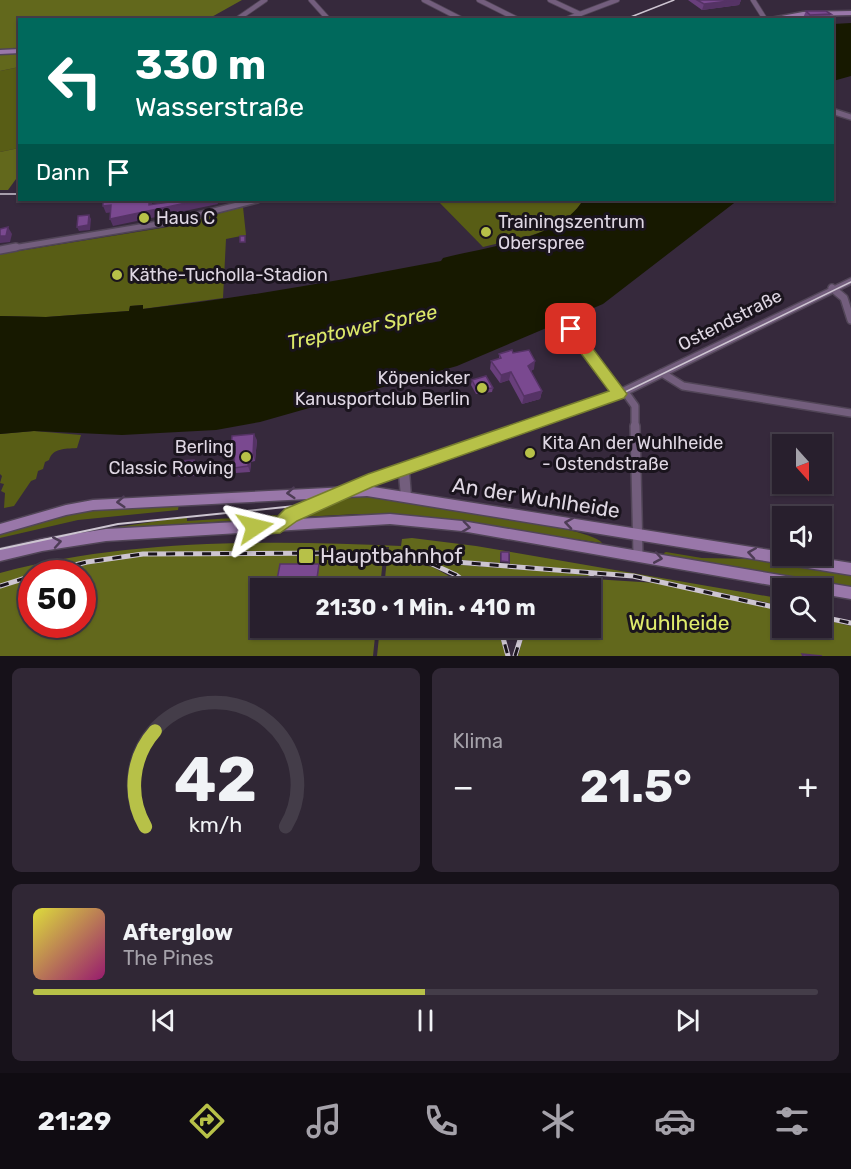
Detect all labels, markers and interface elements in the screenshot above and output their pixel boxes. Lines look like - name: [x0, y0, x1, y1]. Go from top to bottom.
- text: 330 m: [135, 40, 266, 90]
- icon: left: [36, 42, 114, 120]
- text: Wasserstraße: [135, 91, 304, 123]
- icon: arrive: [102, 156, 135, 189]
- text: Dann: [36, 159, 90, 186]
- place label: Haus C: [156, 207, 215, 229]
- marker: Haus C: [137, 211, 151, 225]
- place label: Trainingszentrum Oberspree: [498, 211, 645, 254]
- marker: Trainingszentrum Oberspree: [479, 225, 493, 239]
- place label: Käthe-Tucholla-Stadion: [129, 264, 328, 286]
- marker: Käthe-Tucholla-Stadion: [110, 268, 124, 282]
- street label: Ostendstraße: [674, 284, 786, 356]
- water label: Treptower Spree: [285, 299, 439, 355]
- pin: [545, 303, 596, 354]
- icon: arrive: [554, 312, 587, 345]
- place label: Köpenicker Kanusportclub Berlin: [295, 367, 470, 410]
- marker: Köpenicker Kanusportclub Berlin: [475, 381, 489, 395]
- place label: Kita An der Wuhlheide - Ostendstraße: [542, 432, 723, 475]
- north arrow: [772, 434, 832, 494]
- map controls: [772, 434, 832, 638]
- place label: Berling Classic Rowing: [108, 436, 234, 479]
- marker: Kita An der Wuhlheide - Ostendstraße: [523, 446, 537, 460]
- marker: Berling Classic Rowing: [239, 450, 253, 464]
- street label: An der Wuhlheide: [450, 472, 622, 523]
- one-way arrow: [286, 487, 295, 500]
- position arrow: [223, 495, 287, 559]
- one-way arrow: [117, 496, 126, 509]
- button: sound: [772, 506, 832, 566]
- one-way arrow: [565, 517, 575, 530]
- one-way arrow: [461, 520, 471, 532]
- one-way arrow: [52, 536, 62, 549]
- place label: Hauptbahnhof: [320, 543, 462, 568]
- marker: Hauptbahnhof: [297, 547, 315, 565]
- one-way arrow: [747, 548, 756, 560]
- one-way arrow: [653, 551, 663, 564]
- speed limit sign: 50: [18, 560, 96, 638]
- button: search: [772, 578, 832, 638]
- text: 21:30 · 1 Min. · 410 m: [315, 594, 536, 621]
- park label: Wuhlheide: [628, 610, 730, 635]
- text: Klima: [453, 729, 503, 753]
- text: 42: [174, 743, 257, 817]
- text: 21.5°: [580, 760, 692, 813]
- text: −: [453, 767, 474, 806]
- text: +: [797, 767, 818, 806]
- text: km/h: [189, 812, 243, 837]
- text: Afterglow: [123, 919, 233, 946]
- text: The Pines: [123, 946, 214, 970]
- icon: previous: [147, 1004, 180, 1037]
- icon: pause: [409, 1004, 442, 1037]
- icon: next: [671, 1004, 704, 1037]
- icon: directions: [186, 1100, 228, 1142]
- icon: music: [303, 1100, 345, 1142]
- icon: phone: [420, 1100, 462, 1142]
- icon: climate: [537, 1100, 579, 1142]
- icon: car: [654, 1100, 696, 1142]
- icon: filters: [771, 1100, 813, 1142]
- text: 21:29: [38, 1105, 111, 1137]

